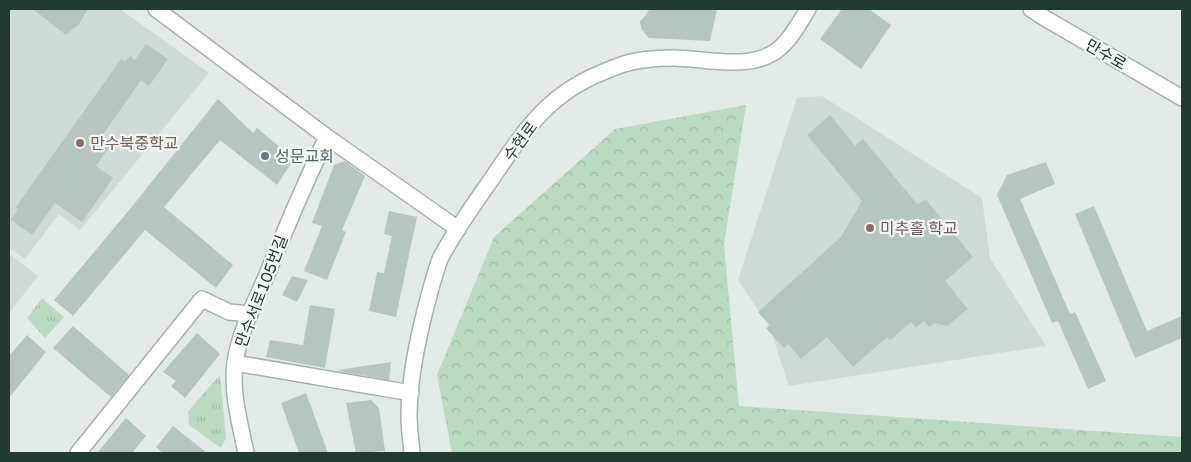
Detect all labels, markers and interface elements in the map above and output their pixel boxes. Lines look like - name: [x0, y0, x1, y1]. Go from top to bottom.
- street label: 만수로: [1081, 35, 1130, 75]
- street label: 수현로: [500, 118, 542, 165]
- place label: 만수북중학교: [90, 134, 178, 154]
- marker: 만수북중학교: [74, 137, 86, 149]
- place label: 성문교회: [275, 147, 334, 167]
- marker: 성문교회: [259, 150, 271, 162]
- place label: 미추홀 학교: [880, 219, 958, 239]
- marker: 미추홀 학교: [864, 222, 876, 234]
- street label: 만수서로105번길: [231, 232, 292, 350]

